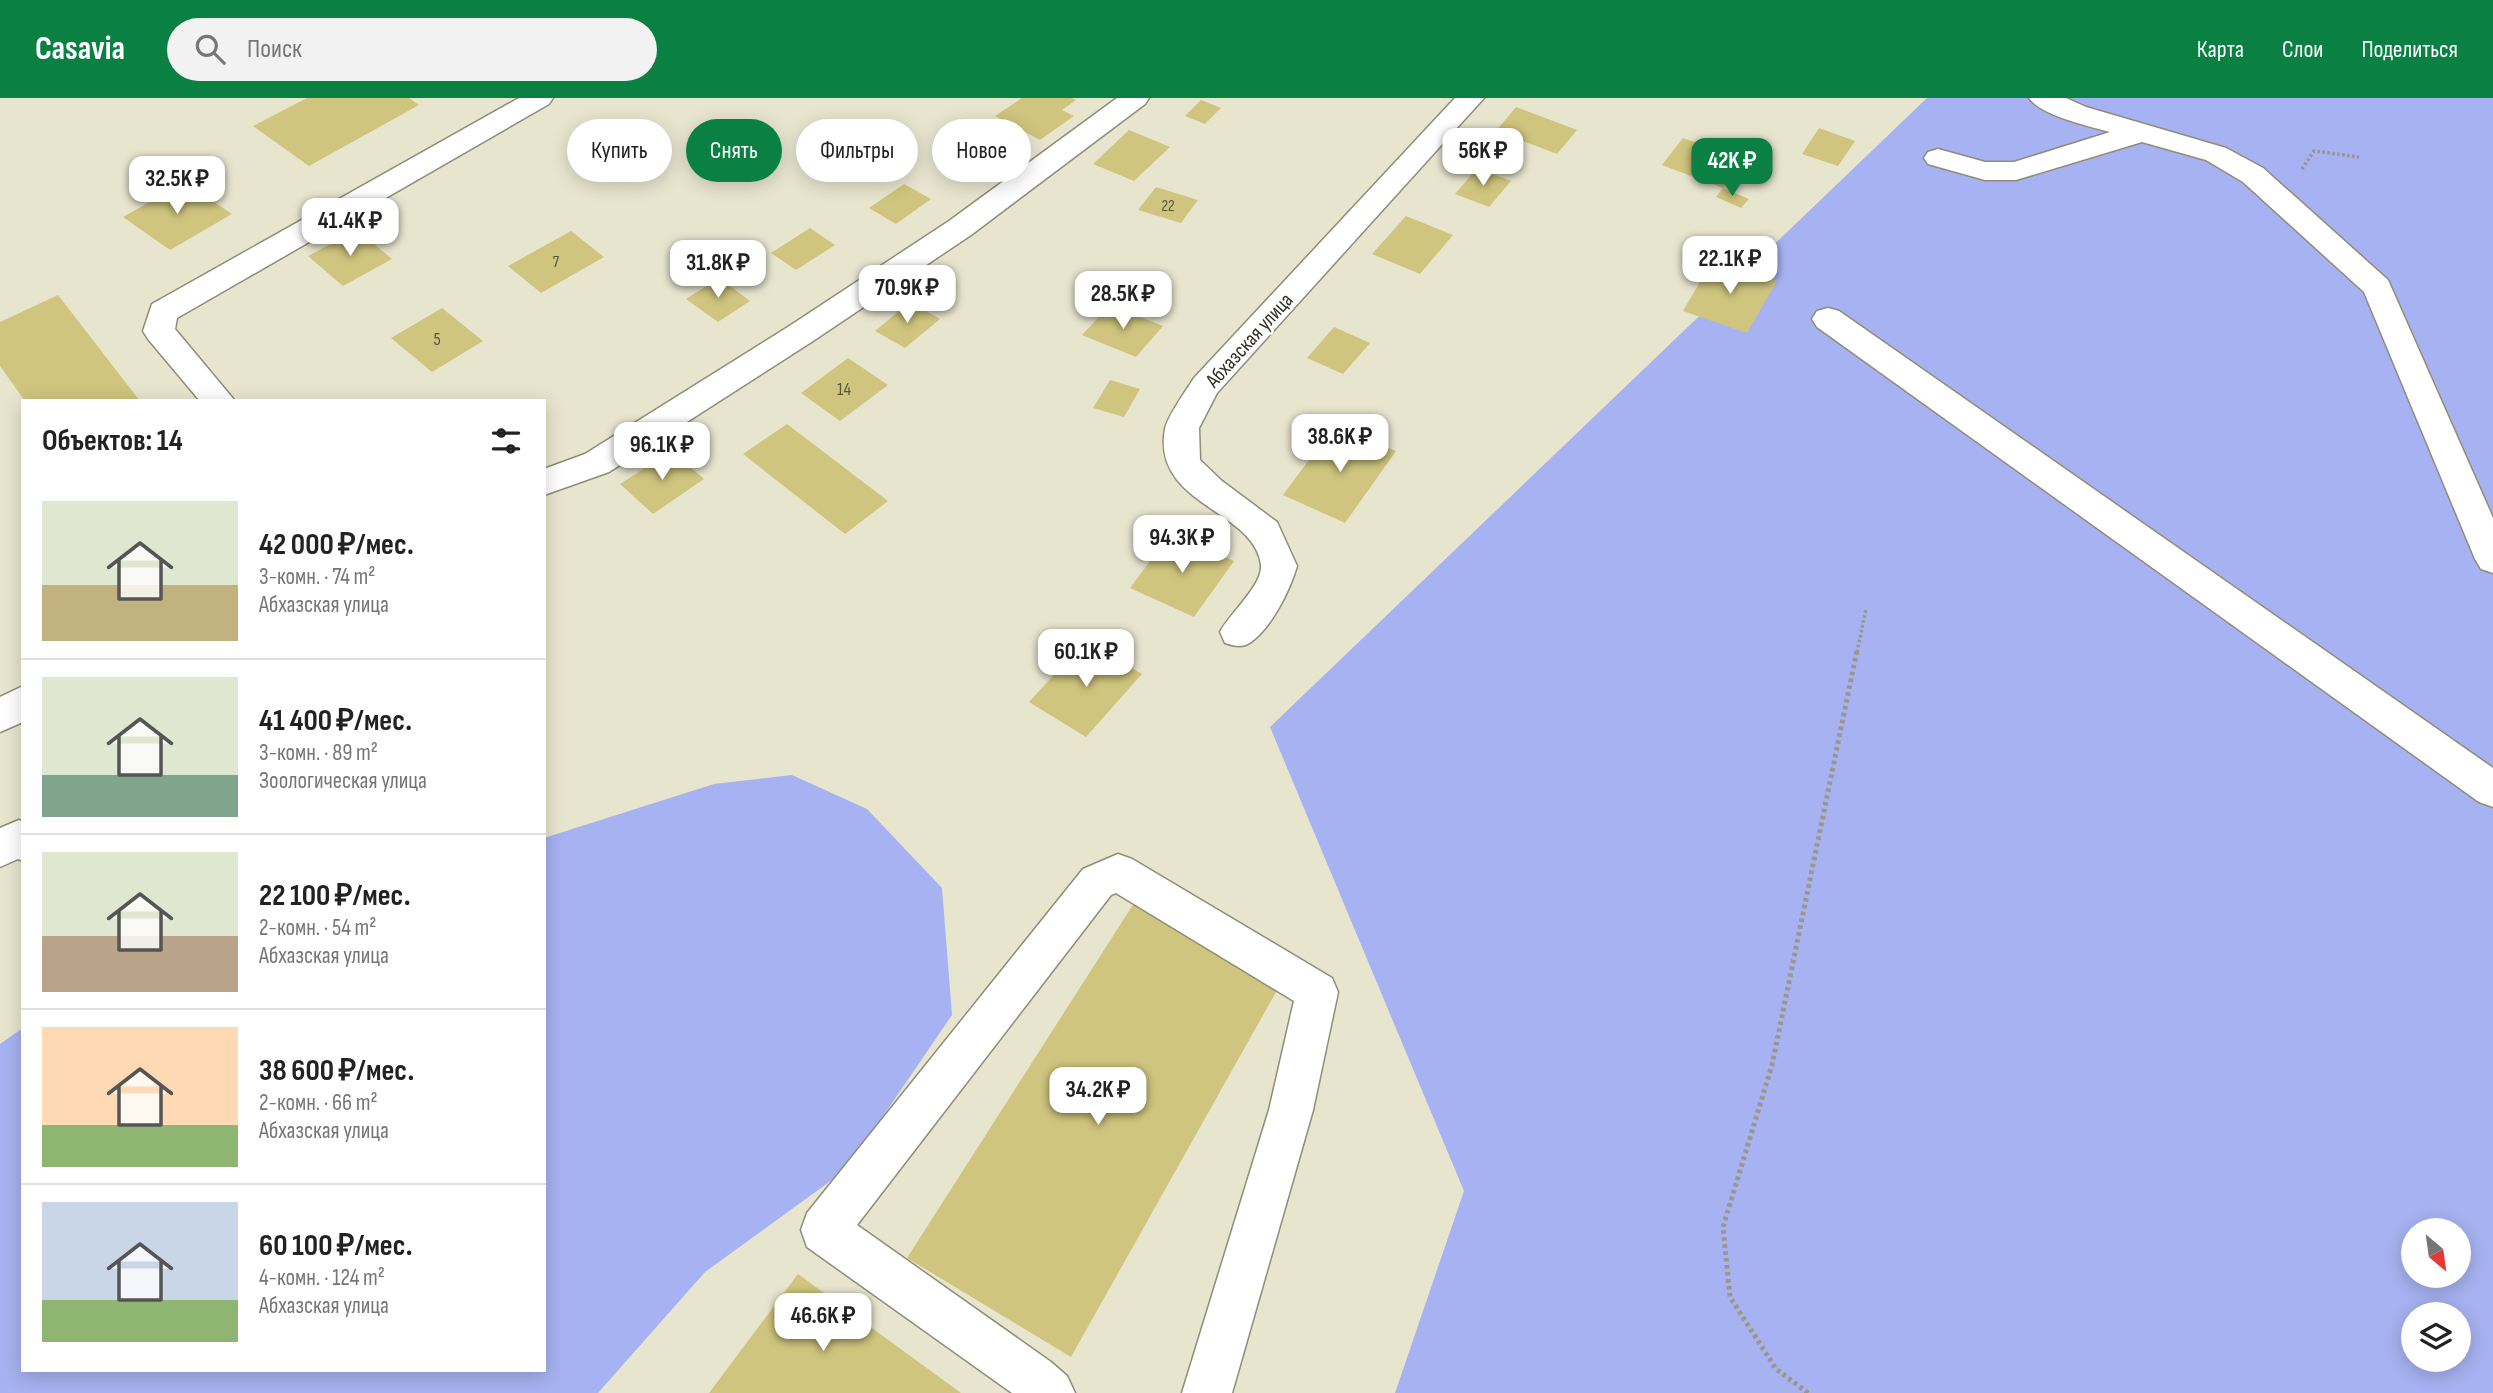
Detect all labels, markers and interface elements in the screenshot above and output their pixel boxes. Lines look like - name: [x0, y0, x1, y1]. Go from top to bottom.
- search box: [167, 18, 657, 81]
- text: Casavia: [35, 29, 125, 69]
- icon: search: [191, 30, 229, 68]
- text: Поиск: [247, 34, 302, 65]
- text: Карта: [2197, 35, 2244, 64]
- text: Слои: [2282, 35, 2323, 64]
- text: Поделиться: [2361, 35, 2458, 64]
- chip: Купить: [567, 119, 672, 182]
- chip: Снять: [686, 119, 782, 182]
- chip: Фильтры: [796, 119, 918, 182]
- chip: Новое: [932, 119, 1031, 182]
- pin: 56K ₽: [1434, 129, 1532, 188]
- text: 56K ₽: [1458, 137, 1508, 165]
- pin: 42K ₽: [1683, 139, 1781, 198]
- text: 42K ₽: [1707, 147, 1757, 175]
- pin: 32.5K ₽: [112, 156, 242, 216]
- text: 32.5K ₽: [145, 165, 209, 193]
- house number: 22: [1161, 197, 1175, 216]
- pin: 41.4K ₽: [285, 198, 415, 258]
- text: 41.4K ₽: [318, 207, 382, 235]
- pin: 22.1K ₽: [1665, 236, 1795, 296]
- pin: 31.8K ₽: [653, 240, 783, 300]
- text: 22.1K ₽: [1698, 245, 1762, 273]
- text: 31.8K ₽: [686, 249, 750, 277]
- house number: 7: [553, 253, 560, 272]
- pin: 70.9K ₽: [842, 266, 972, 325]
- pin: 28.5K ₽: [1058, 272, 1188, 331]
- text: 70.9K ₽: [875, 274, 939, 302]
- text: 28.5K ₽: [1091, 280, 1155, 308]
- street label: Абхазская улица: [1200, 288, 1298, 393]
- house number: 5: [433, 329, 441, 350]
- house number: 14: [837, 379, 851, 400]
- pin: 38.6K ₽: [1275, 414, 1405, 474]
- icon: filters: [487, 422, 525, 460]
- pin: 96.1K ₽: [597, 422, 727, 482]
- text: Объектов: 14: [42, 423, 183, 459]
- text: 38.6K ₽: [1307, 423, 1373, 451]
- text: 96.1K ₽: [630, 431, 694, 459]
- pin: 94.3K ₽: [1117, 516, 1247, 575]
- text: 94.3K ₽: [1149, 524, 1215, 552]
- text: 42 000 ₽/мес.: [259, 527, 414, 563]
- icon: home: [98, 529, 182, 613]
- text: 3-комн. · 74 m²: [259, 563, 375, 591]
- text: Абхазская улица: [259, 591, 389, 619]
- pin: 60.1K ₽: [1021, 630, 1151, 689]
- text: 60.1K ₽: [1054, 638, 1118, 666]
- text: 41 400 ₽/мес.: [259, 703, 412, 739]
- icon: home: [98, 705, 182, 789]
- text: 3-комн. · 89 m²: [259, 739, 378, 767]
- text: Зоологическая улица: [259, 767, 427, 795]
- text: 22 100 ₽/мес.: [259, 878, 411, 914]
- icon: home: [98, 880, 182, 964]
- text: 2-комн. · 54 m²: [259, 914, 376, 942]
- text: Абхазская улица: [259, 942, 389, 970]
- text: 38 600 ₽/мес.: [259, 1053, 414, 1089]
- icon: home: [98, 1055, 182, 1139]
- pin: 34.2K ₽: [1033, 1068, 1163, 1127]
- text: 34.2K ₽: [1065, 1076, 1131, 1104]
- text: 2-комн. · 66 m²: [259, 1089, 378, 1117]
- text: Абхазская улица: [259, 1117, 389, 1145]
- north arrow: [2401, 1218, 2471, 1288]
- map controls: [2401, 1218, 2471, 1372]
- text: 60 100 ₽/мес.: [259, 1228, 413, 1264]
- icon: home: [98, 1230, 182, 1314]
- text: 4-комн. · 124 m²: [259, 1264, 385, 1292]
- text: Абхазская улица: [259, 1292, 389, 1320]
- pin: 46.6K ₽: [758, 1294, 888, 1353]
- text: 46.6K ₽: [790, 1302, 856, 1330]
- button: layers: [2401, 1302, 2471, 1372]

